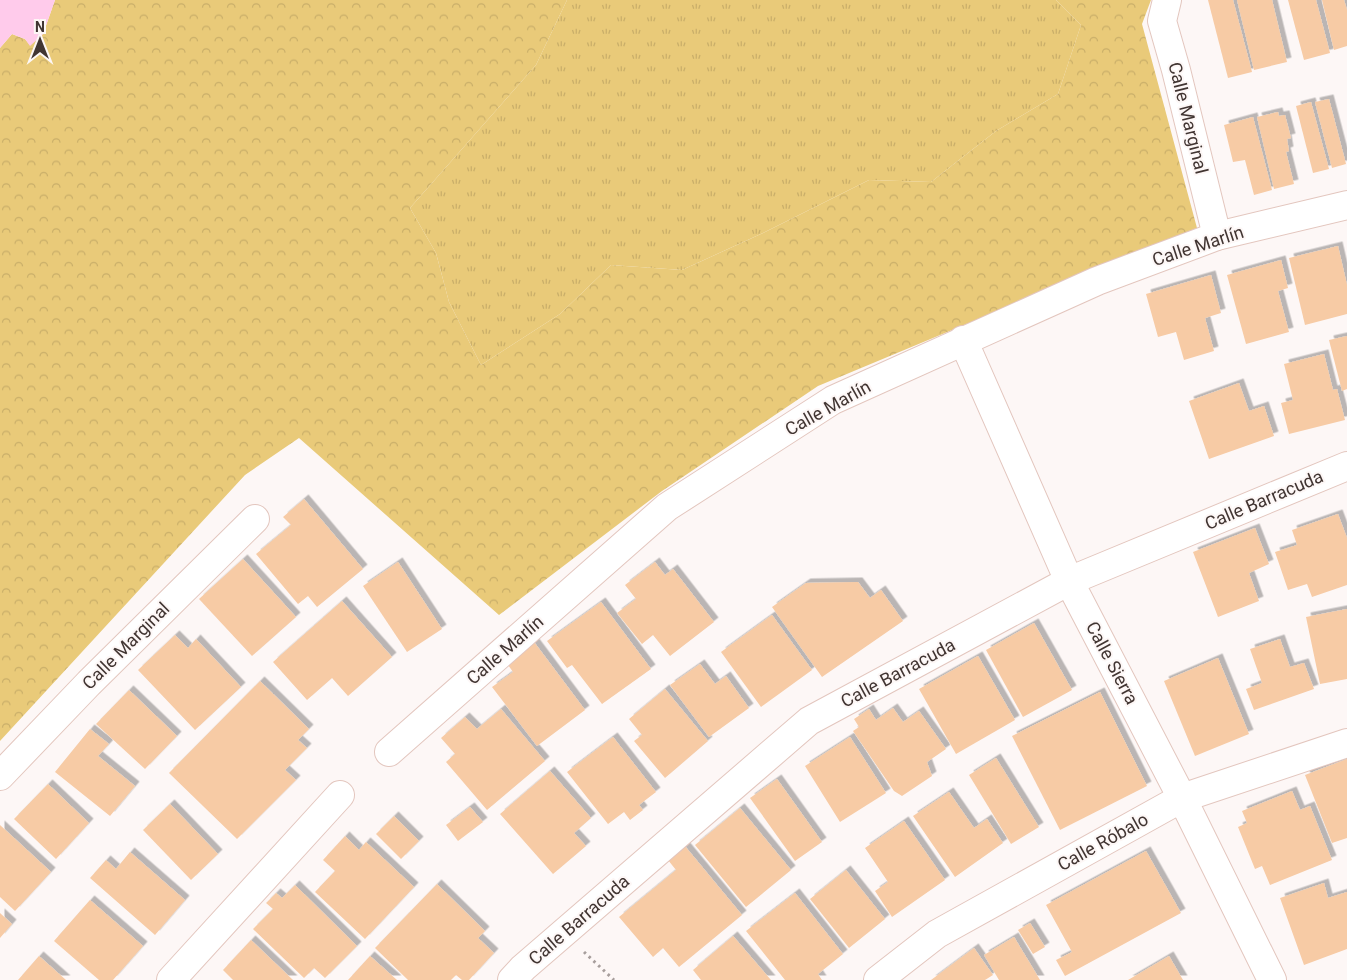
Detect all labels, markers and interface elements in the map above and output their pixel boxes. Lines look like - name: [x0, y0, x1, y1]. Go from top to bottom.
- north arrow: [15, 15, 65, 65]
- text: N: [35, 19, 45, 35]
- street label: Calle Marginal: [1164, 60, 1213, 176]
- street label: Calle Marlín: [1150, 221, 1246, 270]
- street label: Calle Marlín: [781, 375, 874, 440]
- street label: Calle Barracuda: [1202, 465, 1326, 534]
- street label: Calle Marginal: [78, 598, 173, 693]
- street label: Calle Marlín: [462, 611, 547, 689]
- street label: Calle Sierra: [1082, 618, 1143, 708]
- street label: Calle Barracuda: [837, 634, 958, 711]
- street label: Calle Róbalo: [1054, 808, 1152, 875]
- street label: Calle Barracuda: [524, 870, 633, 969]

